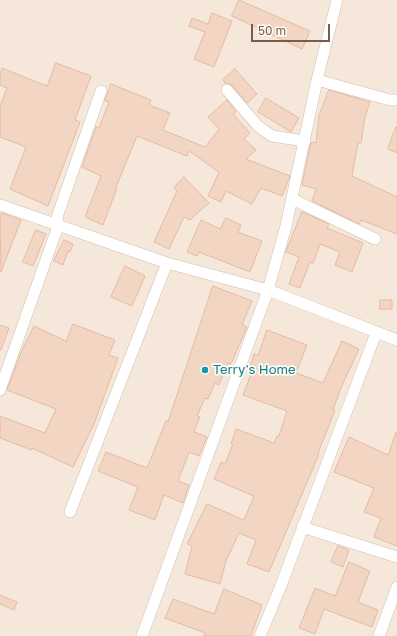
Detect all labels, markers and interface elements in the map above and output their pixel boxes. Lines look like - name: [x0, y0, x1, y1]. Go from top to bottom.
- scale bar: [253, 16, 332, 42]
- text: 50 m: [258, 23, 286, 38]
- place label: Terry's Home: [213, 362, 295, 378]
- marker: Terry's Home: [200, 365, 210, 375]

